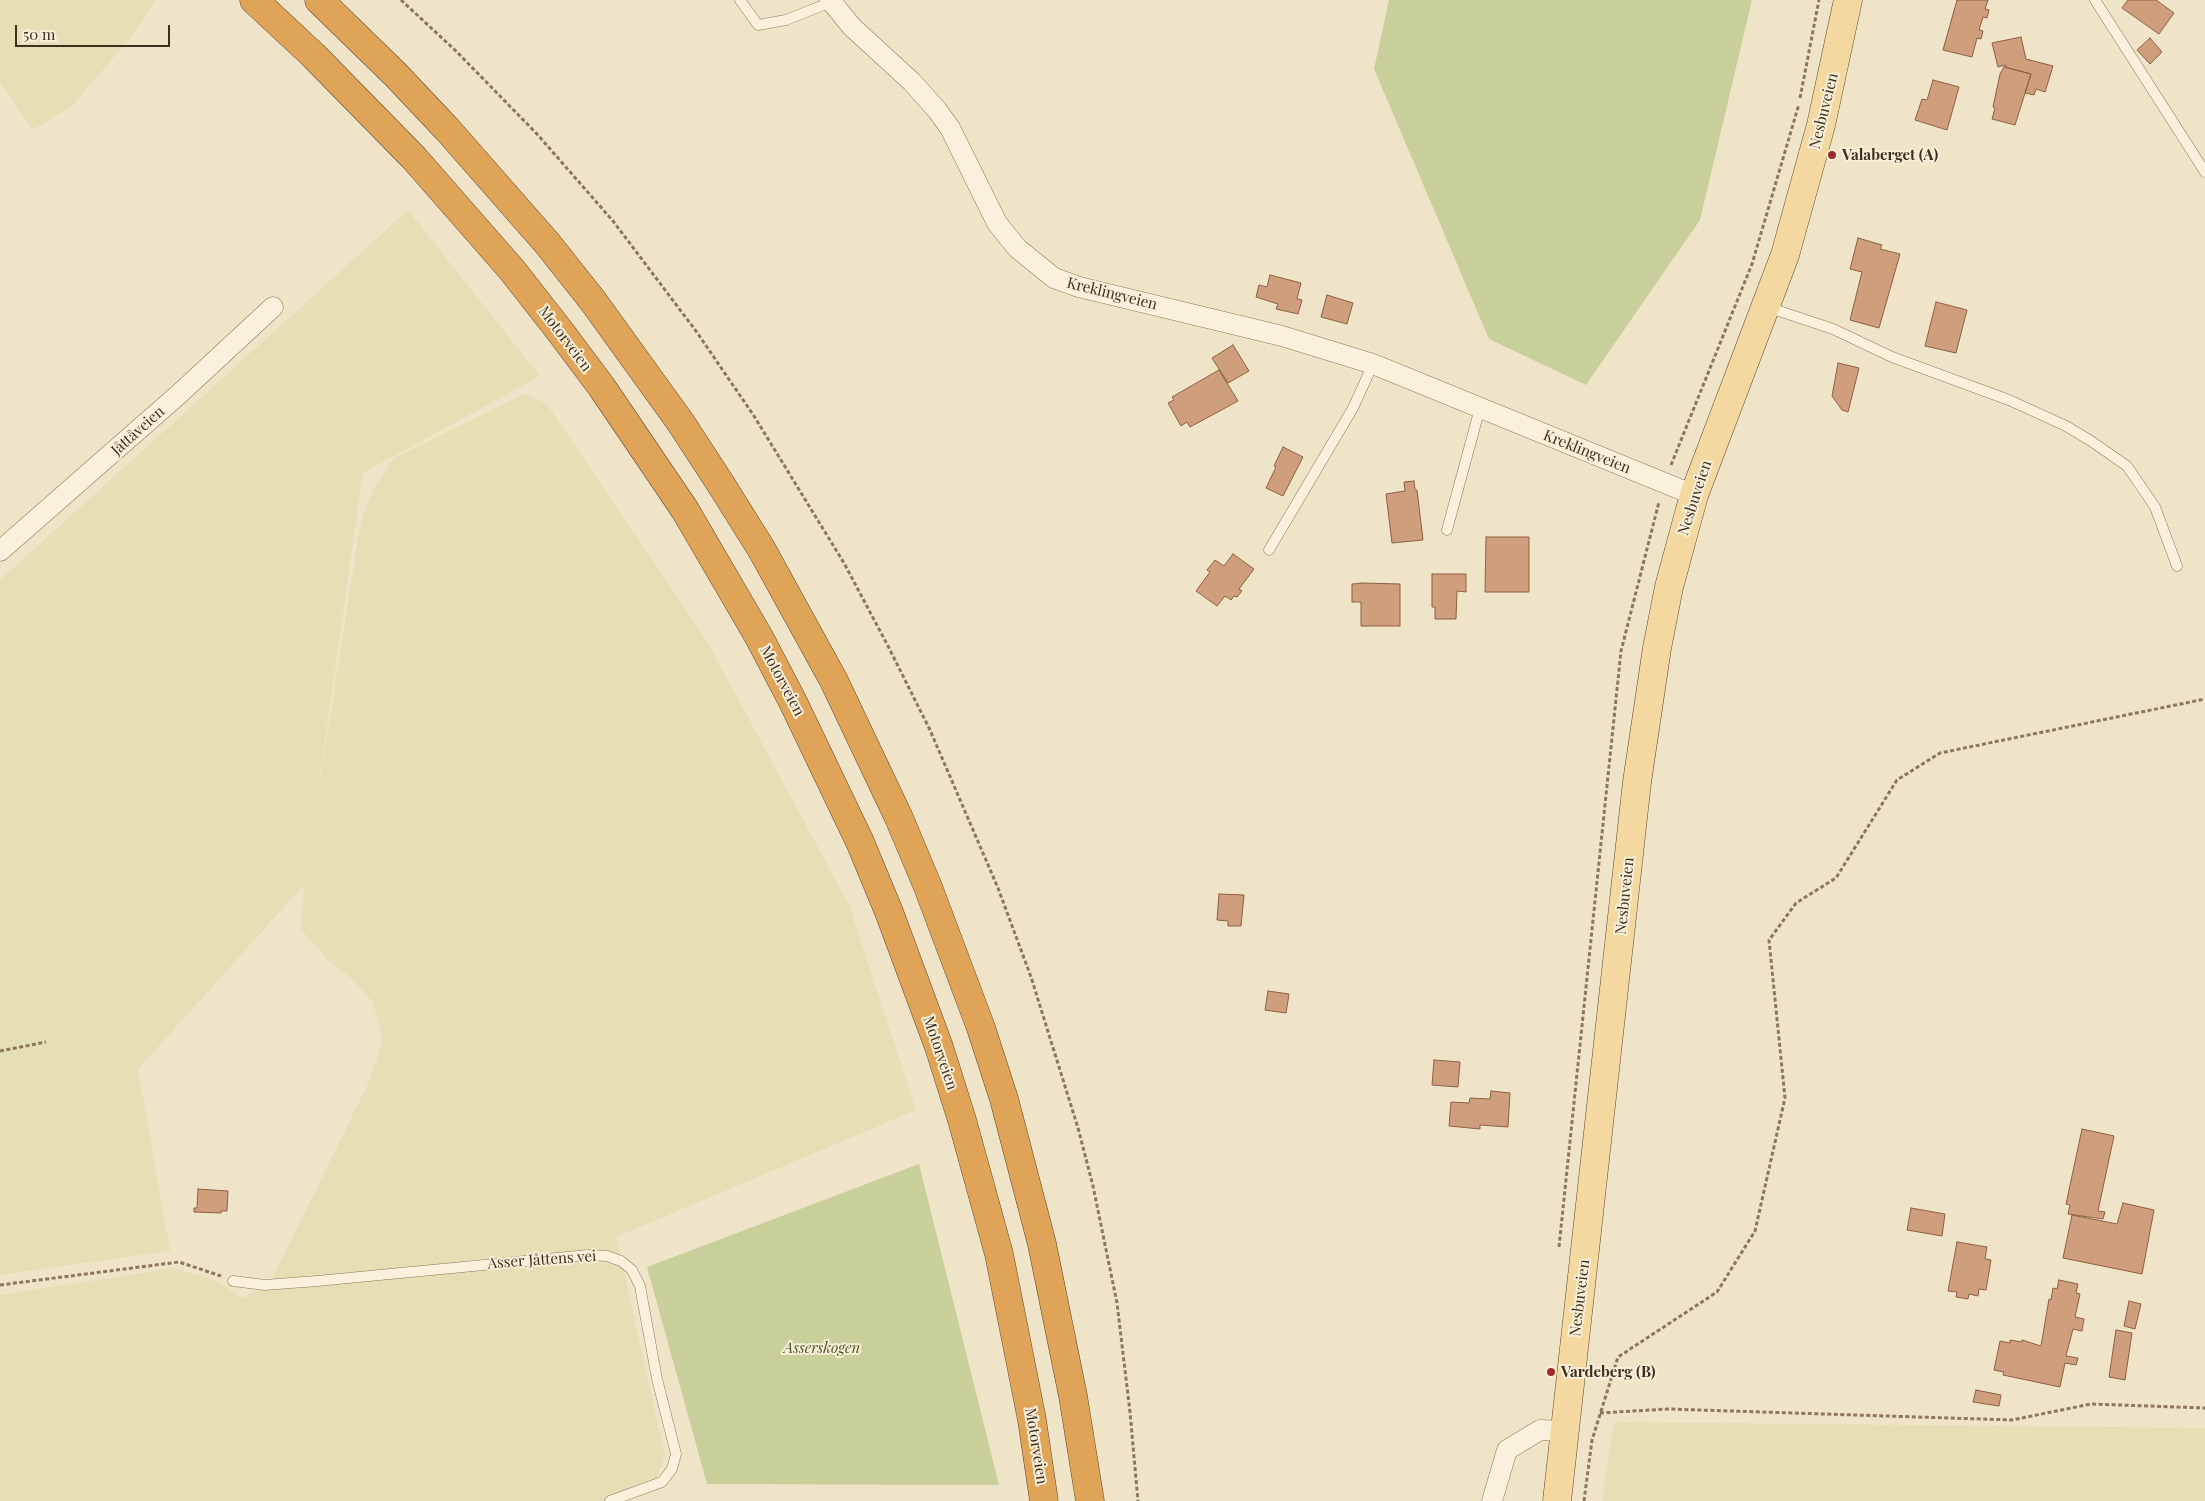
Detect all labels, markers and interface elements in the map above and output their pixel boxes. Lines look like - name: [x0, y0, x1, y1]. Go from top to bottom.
- scale bar: [18, 15, 172, 47]
- text: 50 m: [23, 24, 55, 44]
- street label: Nesbuveien: [1806, 71, 1842, 151]
- place label: Valaberget (A): [1842, 146, 1938, 164]
- marker: Valaberget (A): [1826, 149, 1838, 161]
- street label: Kreklingveien: [1065, 274, 1159, 314]
- street label: Motorveien: [535, 303, 595, 375]
- street label: Jåttåveien: [108, 403, 168, 459]
- street label: Kreklingveien: [1541, 426, 1633, 478]
- street label: Nesbuveien: [1674, 458, 1716, 538]
- street label: Motorveien: [756, 643, 808, 719]
- street label: Nesbuveien: [1612, 857, 1638, 935]
- street label: Motorveien: [919, 1014, 961, 1092]
- street label: Asser Jåttens vei: [487, 1247, 597, 1273]
- street label: Nesbuveien: [1566, 1258, 1594, 1338]
- park label: Asserskogen: [784, 1339, 860, 1357]
- place label: Vardeberg (B): [1561, 1363, 1656, 1381]
- marker: Vardeberg (B): [1545, 1366, 1557, 1378]
- street label: Motorveien: [1021, 1407, 1051, 1485]

